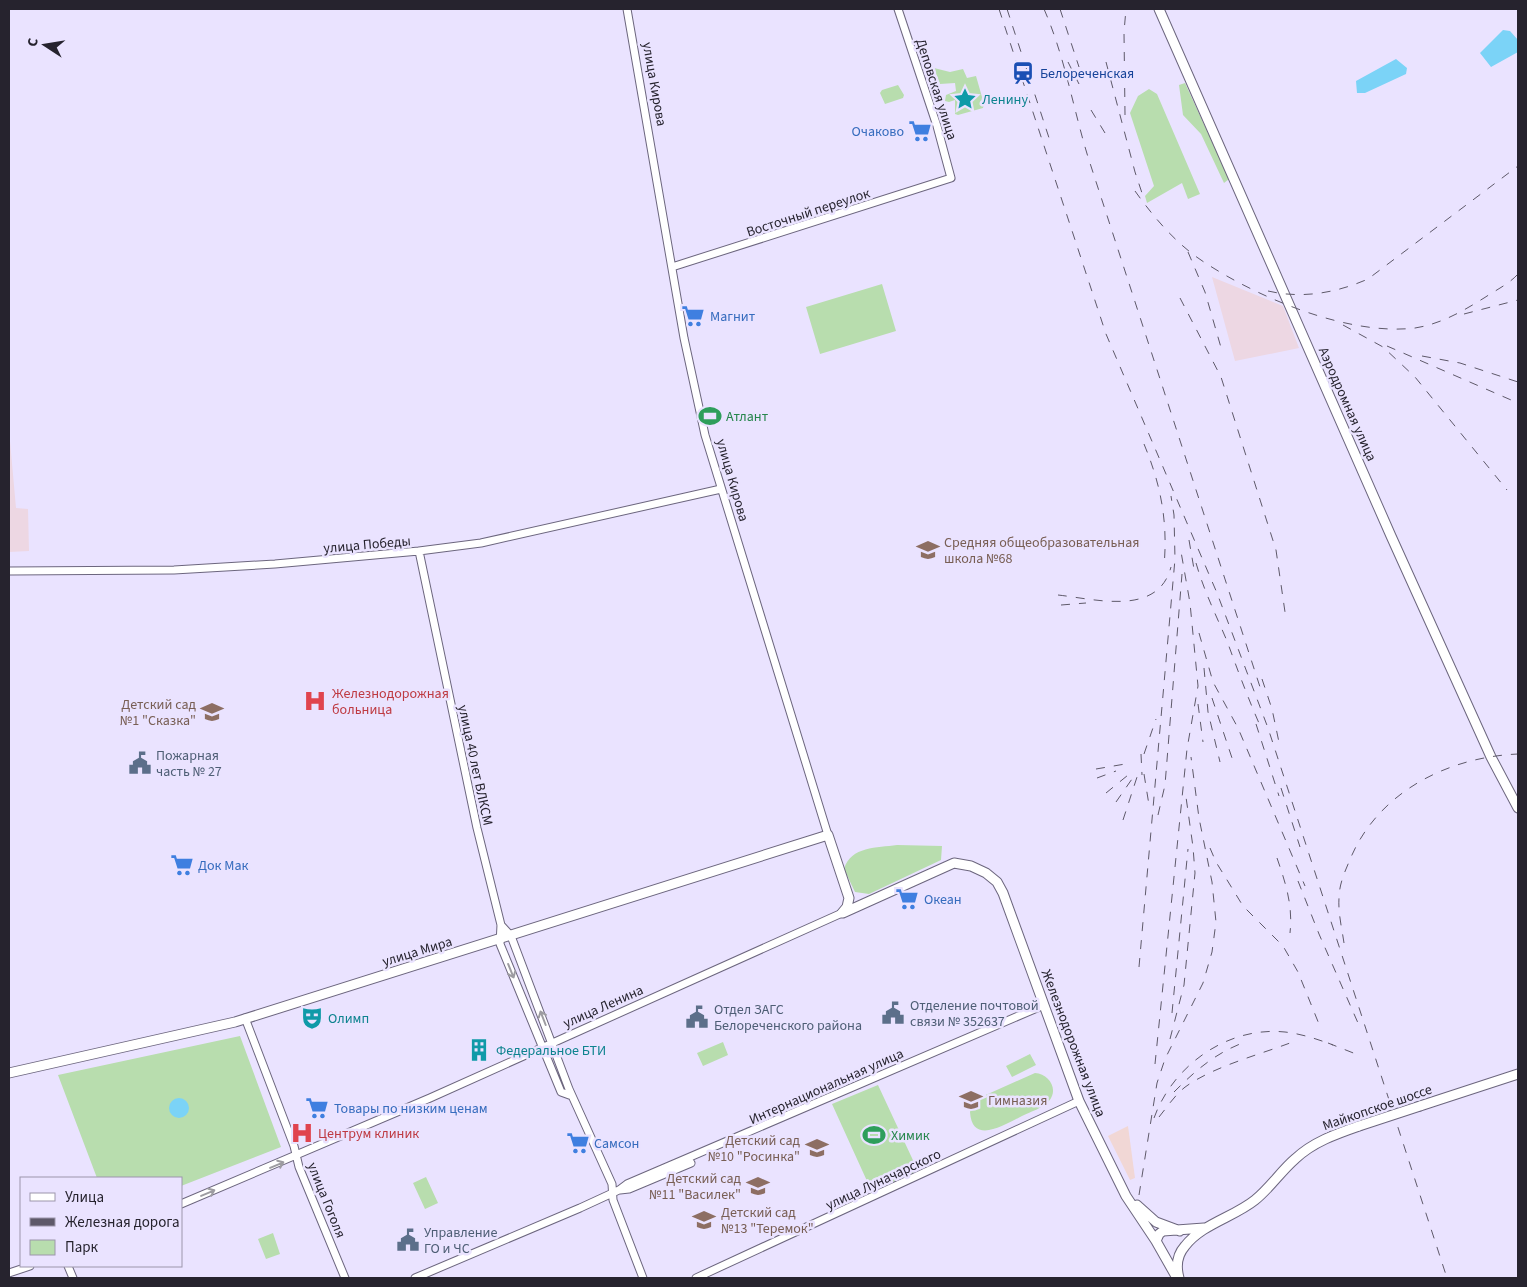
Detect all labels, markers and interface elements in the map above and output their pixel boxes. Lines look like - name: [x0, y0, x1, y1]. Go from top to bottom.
- north arrow: [20, 20, 70, 70]
- text: С: [23, 36, 44, 49]
- street label: Деповская улица: [910, 36, 962, 143]
- street label: улица Кирова: [637, 41, 671, 128]
- station icon: Белореченская: [1010, 60, 1036, 86]
- place label: Белореченская: [1040, 64, 1134, 84]
- place icon: Ленину: [952, 86, 978, 112]
- place label: Ленину: [982, 90, 1028, 110]
- supermarket icon: Очаково: [907, 118, 933, 144]
- place label: Очаково: [852, 122, 904, 142]
- street label: Восточный переулок: [744, 183, 873, 242]
- supermarket icon: Магнит: [680, 303, 706, 329]
- place label: Магнит: [710, 307, 756, 327]
- street label: Аэродромная улица: [1313, 344, 1381, 465]
- sports icon: Атлант: [697, 403, 723, 429]
- place label: Атлант: [726, 407, 769, 427]
- street label: улица Кирова: [711, 437, 753, 524]
- street label: улица Победы: [323, 531, 412, 559]
- place label: Средняя общеобразовательная школа №68: [944, 533, 1139, 569]
- school or university icon: Средняя общеобразовательная школа №68: [915, 537, 941, 563]
- place label: Железнодорожная больница: [332, 684, 449, 720]
- hospital icon: Железнодорожная больница: [302, 688, 328, 714]
- place label: Детский сад №1 "Сказка": [120, 695, 197, 731]
- school or university icon: Детский сад №1 "Сказка": [199, 699, 225, 725]
- street label: улица 40 лет ВЛКСМ: [452, 703, 498, 827]
- place label: Пожарная часть № 27: [156, 746, 222, 782]
- public building icon: Пожарная часть № 27: [127, 750, 153, 776]
- supermarket icon: Док Мак: [169, 852, 195, 878]
- place label: Док Мак: [198, 856, 249, 876]
- supermarket icon: Океан: [894, 886, 920, 912]
- place label: Океан: [924, 890, 962, 910]
- street label: улица Мира: [380, 932, 455, 972]
- one-way arrow: [507, 963, 516, 978]
- street label: Железнодорожная улица: [1036, 967, 1110, 1120]
- street label: улица Ленина: [560, 980, 647, 1034]
- place label: Отделение почтовой связи № 352637: [910, 996, 1039, 1032]
- place label: Отдел ЗАГС Белореченского района: [714, 1000, 862, 1036]
- public building icon: Отделение почтовой связи № 352637: [880, 1000, 906, 1026]
- public building icon: Отдел ЗАГС Белореченского района: [684, 1004, 710, 1030]
- theatre icon: Олимп: [299, 1005, 325, 1031]
- place label: Олимп: [328, 1009, 369, 1029]
- one-way arrow: [537, 1011, 547, 1026]
- building icon: Федеральное БТИ: [466, 1037, 492, 1063]
- place label: Федеральное БТИ: [496, 1041, 606, 1061]
- street label: Интернациональная улица: [746, 1044, 907, 1130]
- street label: Майкопское шоссе: [1320, 1080, 1435, 1136]
- school or university icon: Гимназия: [958, 1087, 984, 1113]
- place label: Гимназия: [988, 1091, 1047, 1111]
- supermarket icon: Товары по низким ценам: [304, 1095, 330, 1121]
- place label: Товары по низким ценам: [334, 1099, 488, 1119]
- hospital icon: Центрум клиник: [289, 1120, 315, 1146]
- sports icon: Химик: [861, 1122, 887, 1148]
- place label: Центрум клиник: [318, 1124, 419, 1144]
- place label: Химик: [891, 1126, 930, 1146]
- supermarket icon: Самсон: [565, 1130, 591, 1156]
- place label: Детский сад №10 "Росинка": [708, 1131, 801, 1167]
- place label: Самсон: [594, 1134, 639, 1154]
- school or university icon: Детский сад №10 "Росинка": [804, 1135, 830, 1161]
- street label: улица Луначарского: [822, 1144, 944, 1215]
- one-way arrow: [269, 1159, 284, 1169]
- street label: улица Гоголя: [302, 1160, 350, 1241]
- place label: Детский сад №11 "Василек": [649, 1169, 742, 1205]
- school or university icon: Детский сад №11 "Василек": [745, 1173, 771, 1199]
- legend: [20, 1177, 182, 1267]
- text: Улица: [65, 1187, 104, 1208]
- one-way arrow: [200, 1188, 215, 1197]
- place label: Детский сад №13 "Теремок": [721, 1203, 814, 1239]
- school or university icon: Детский сад №13 "Теремок": [691, 1207, 717, 1233]
- text: Железная дорога: [65, 1212, 180, 1233]
- place label: Управление ГО и ЧС: [424, 1223, 497, 1259]
- public building icon: Управление ГО и ЧС: [395, 1227, 421, 1253]
- text: Парк: [65, 1237, 99, 1258]

